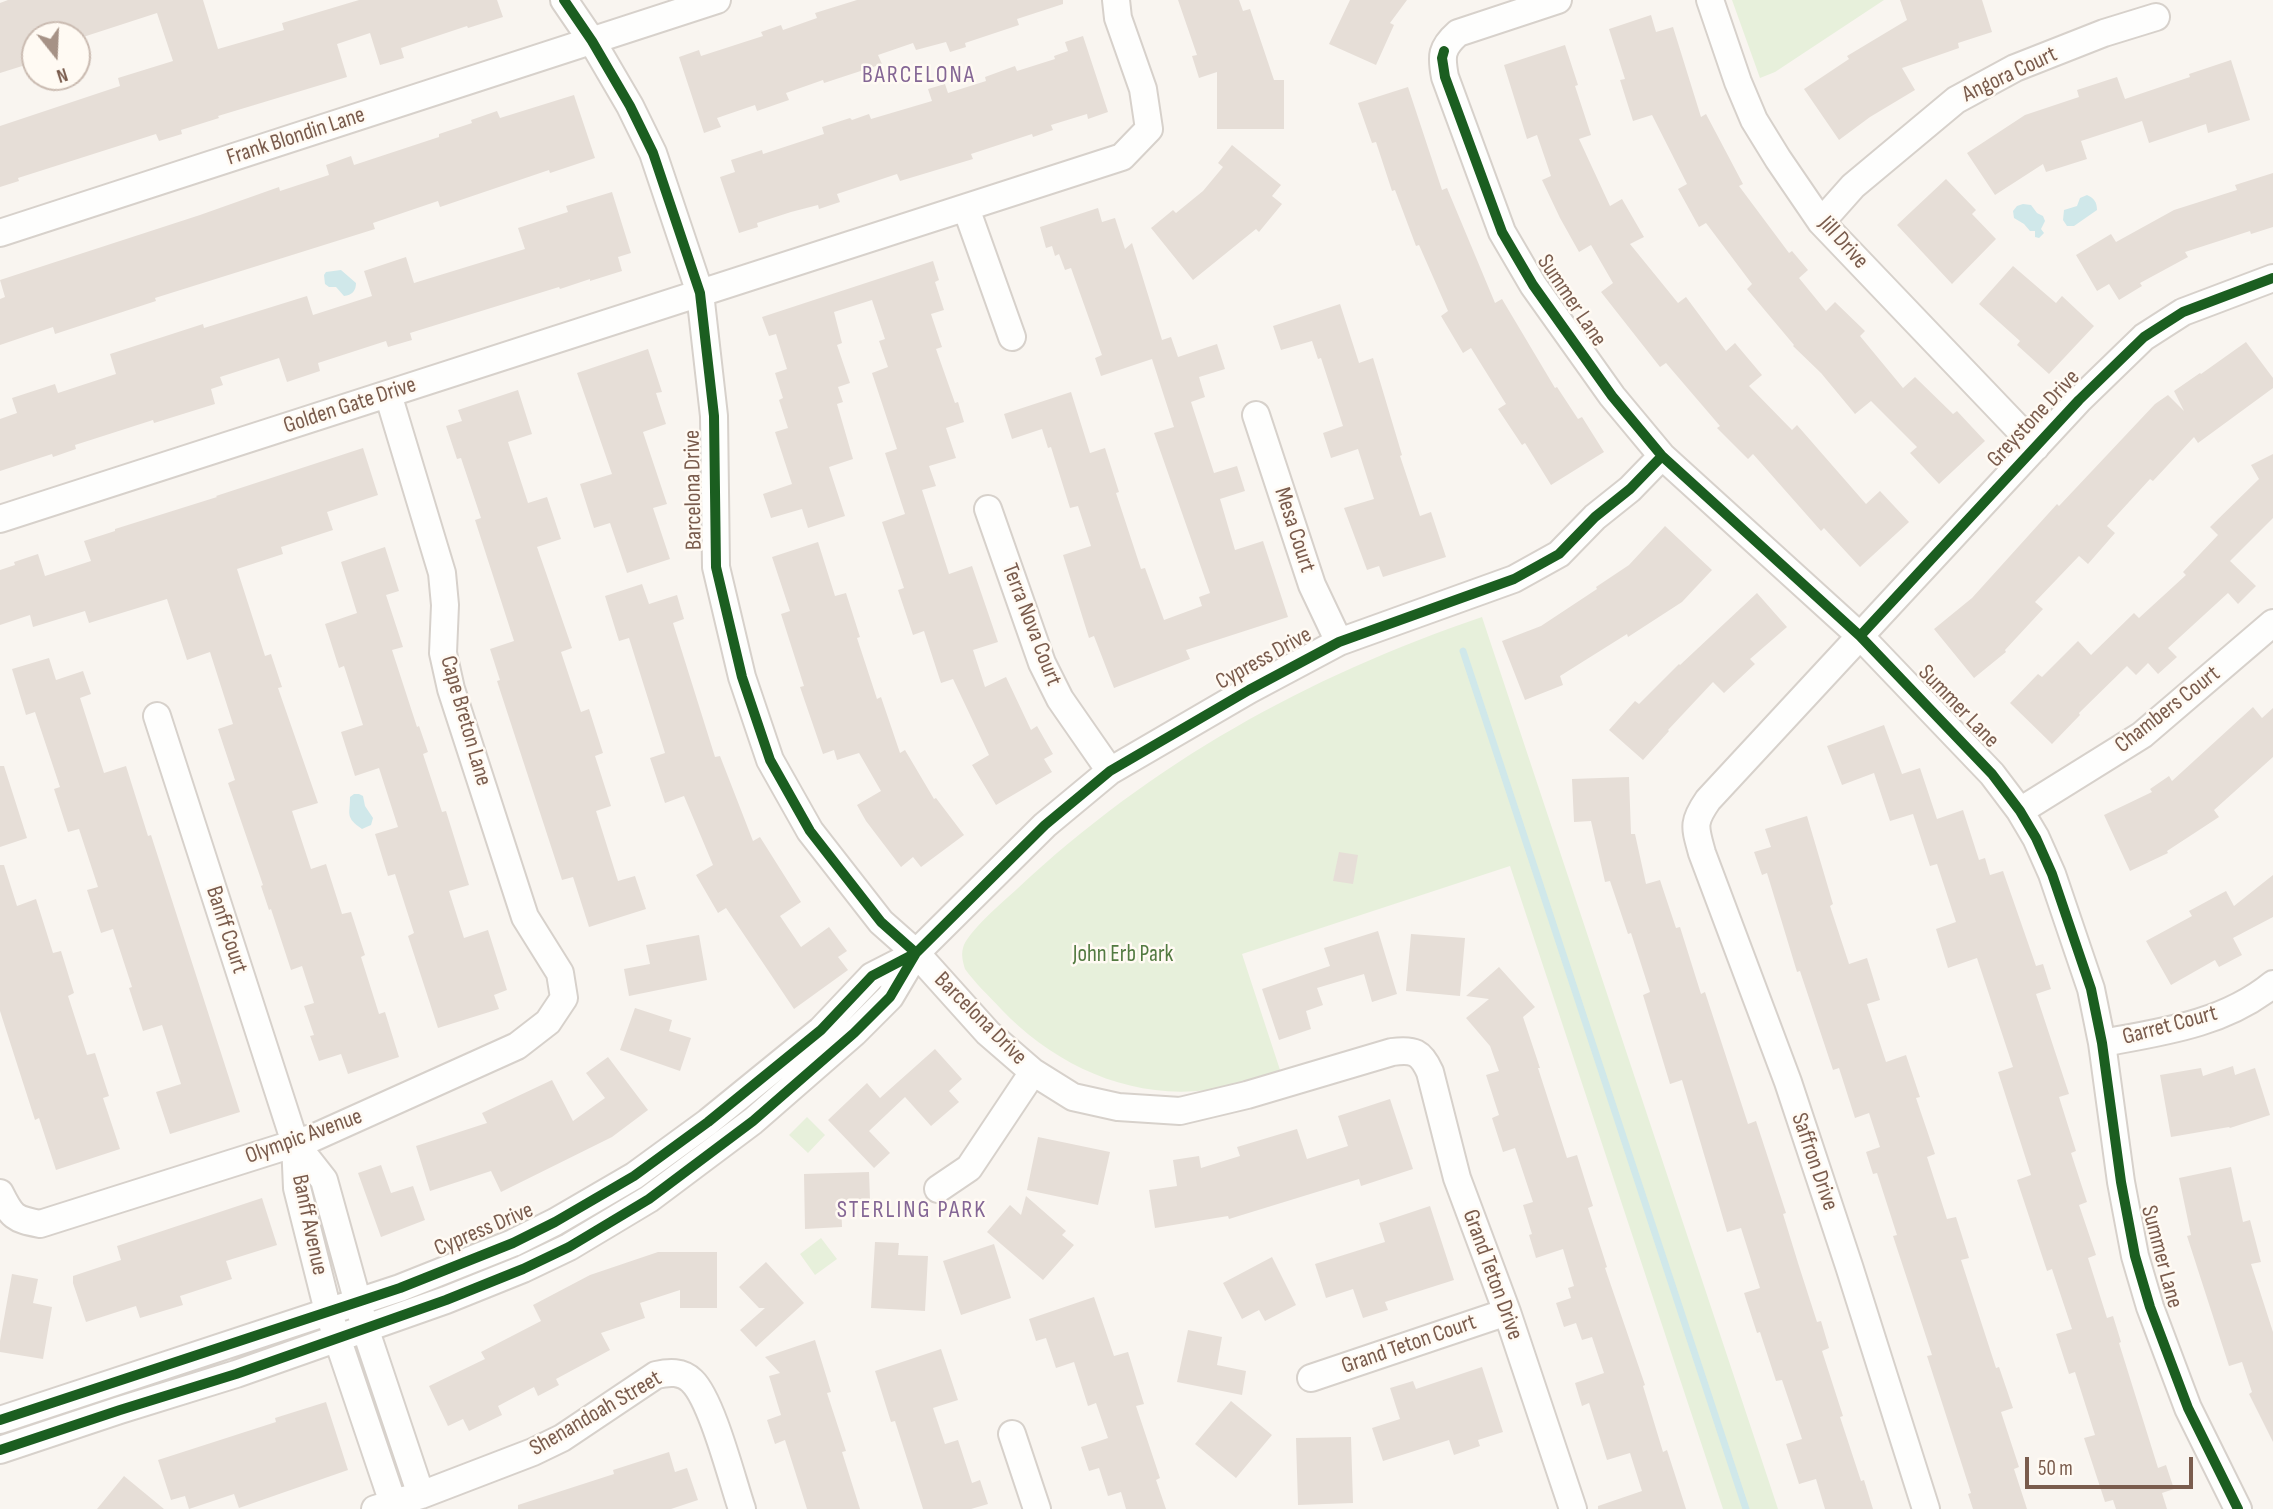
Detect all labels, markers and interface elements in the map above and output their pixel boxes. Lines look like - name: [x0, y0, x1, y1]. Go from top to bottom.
- north arrow: [21, 21, 91, 91]
- street label: Angora Court: [1958, 41, 2062, 109]
- text: N: [54, 62, 70, 87]
- district label: BARCELONA: [863, 62, 975, 90]
- street label: Frank Blondin Lane: [223, 102, 369, 172]
- street label: Jill Drive: [1812, 211, 1874, 275]
- street label: Summer Lane: [1530, 250, 1612, 352]
- street label: Greystone Drive: [1982, 365, 2086, 473]
- street label: Golden Gate Drive: [280, 372, 420, 440]
- street label: Barcelona Drive: [679, 430, 709, 550]
- street label: Mesa Court: [1267, 484, 1321, 576]
- street label: Terra Nova Court: [995, 560, 1067, 690]
- street label: Cypress Drive: [1211, 621, 1317, 697]
- street label: Cape Breton Lane: [433, 653, 497, 789]
- street label: Summer Lane: [1912, 660, 2004, 754]
- street label: Chambers Court: [2110, 660, 2226, 760]
- street label: Banff Court: [199, 883, 253, 977]
- park label: John Erb Park: [1073, 941, 1173, 969]
- street label: Barcelona Drive: [928, 967, 1032, 1071]
- street label: Garret Court: [2120, 1000, 2220, 1052]
- street label: Olympic Avenue: [242, 1103, 366, 1171]
- street label: Saffron Drive: [1784, 1110, 1844, 1214]
- street label: Banff Avenue: [285, 1172, 333, 1278]
- street label: Cypress Drive: [430, 1197, 538, 1263]
- district label: STERLING PARK: [838, 1197, 986, 1225]
- street label: Summer Lane: [2134, 1203, 2188, 1311]
- street label: Grand Teton Drive: [1456, 1206, 1528, 1344]
- street label: Grand Teton Court: [1338, 1309, 1480, 1381]
- street label: Shenandoah Street: [525, 1365, 667, 1463]
- scale bar: [2028, 1442, 2196, 1486]
- text: 50 m: [2038, 1456, 2073, 1481]

